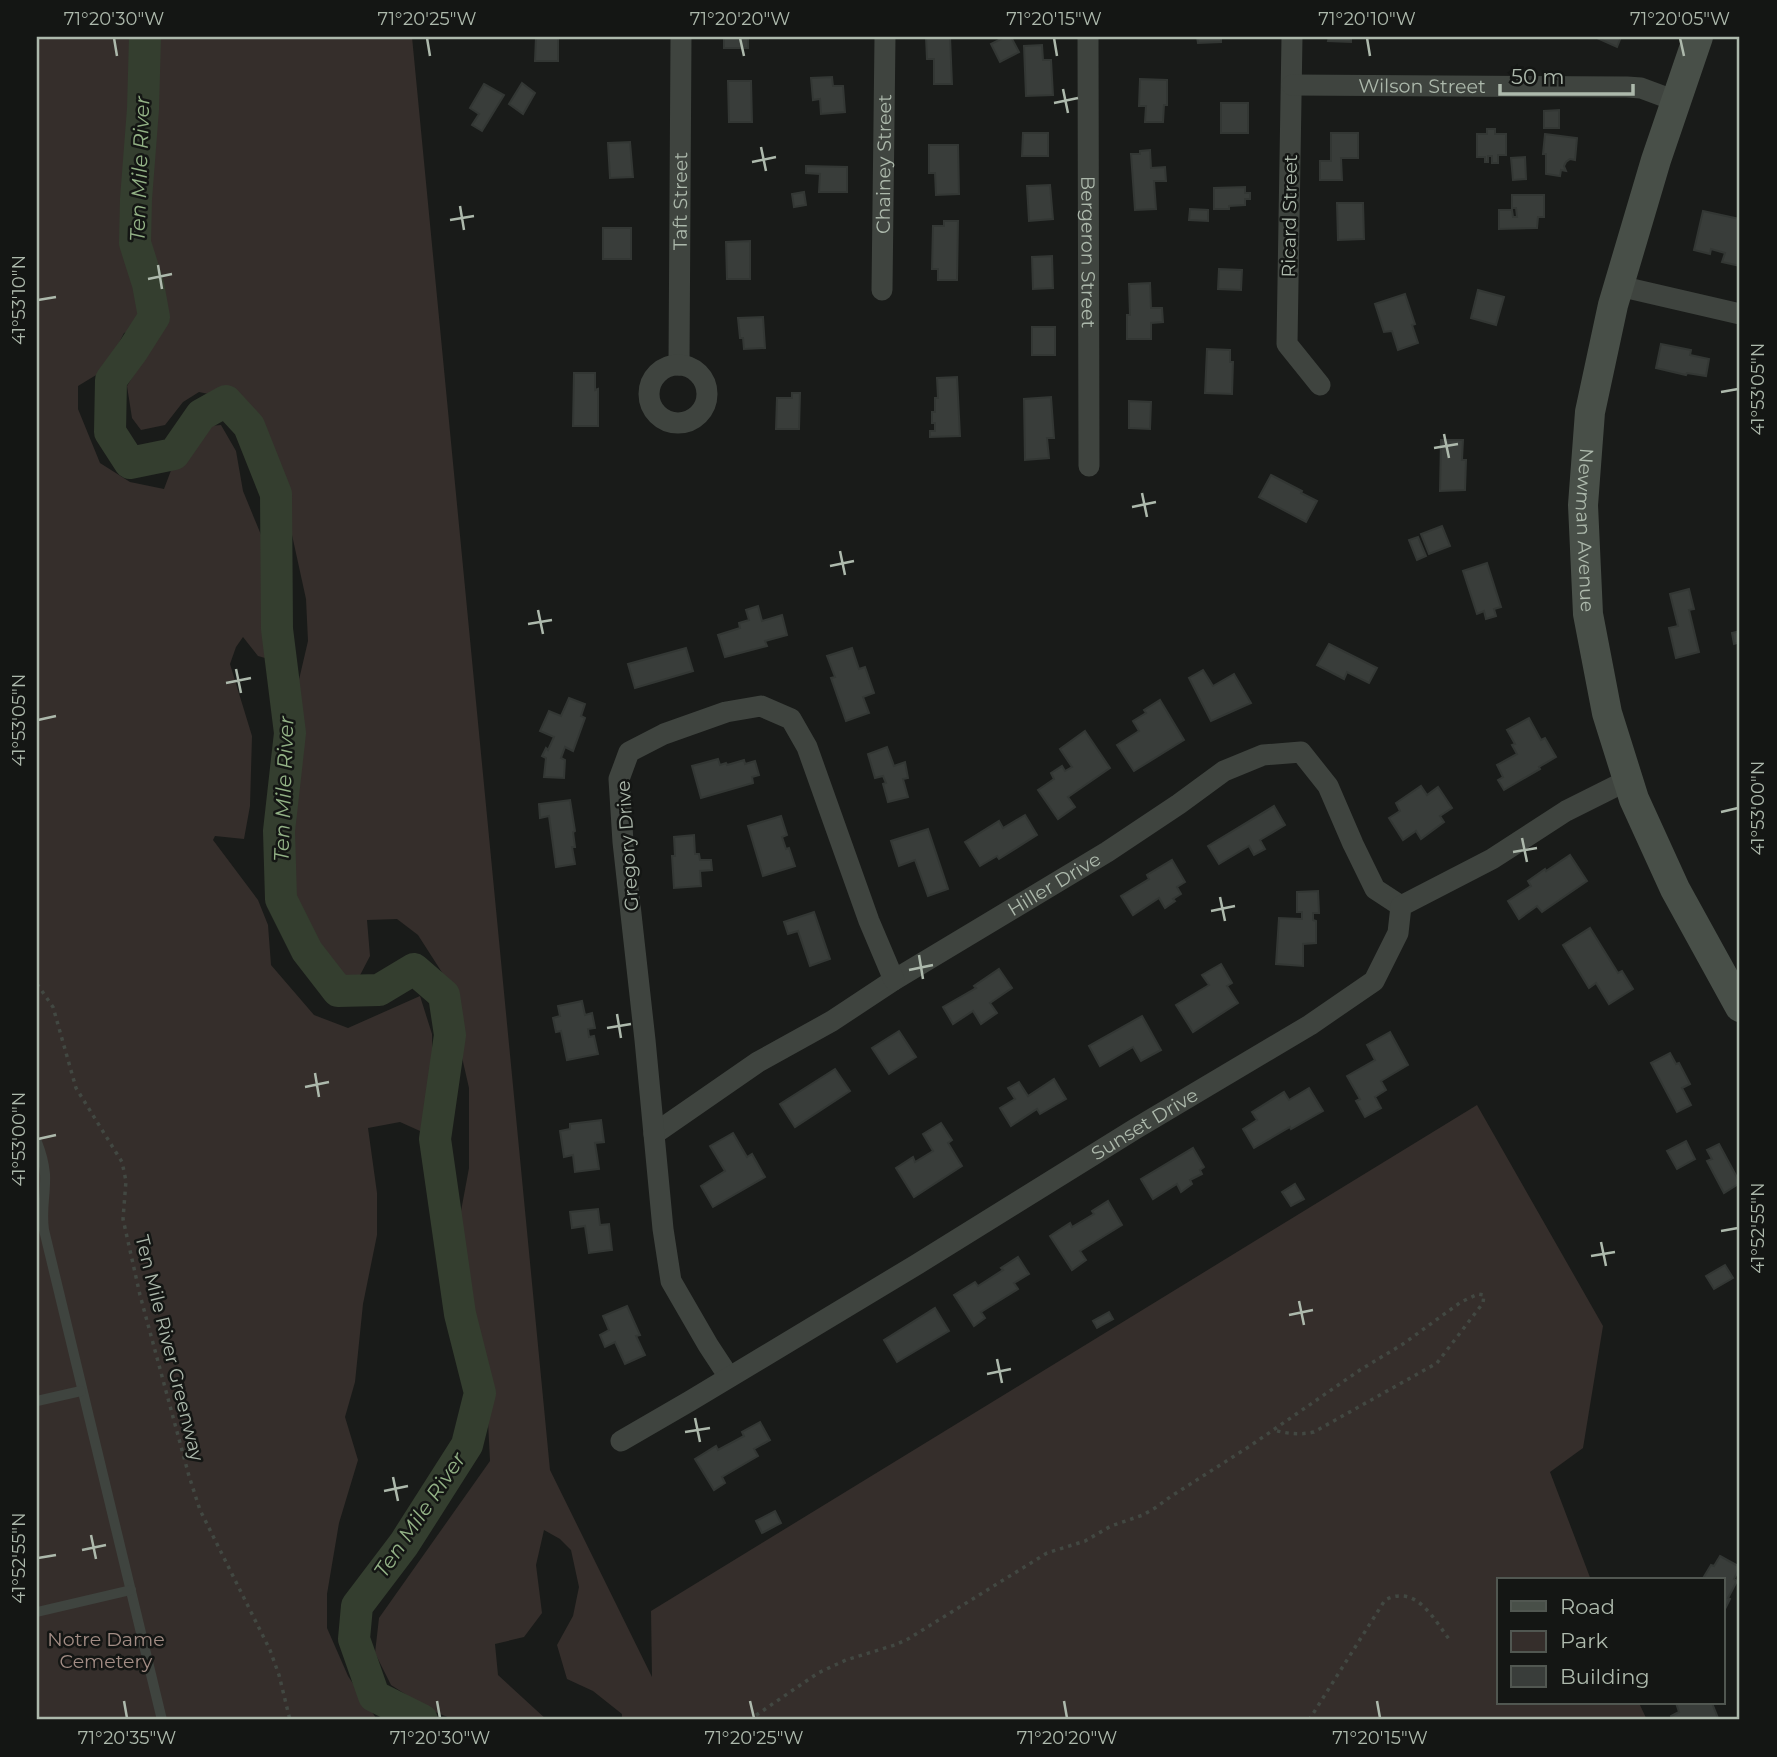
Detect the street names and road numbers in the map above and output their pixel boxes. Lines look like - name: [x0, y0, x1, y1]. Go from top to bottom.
- street label: Wilson Street: [1358, 74, 1486, 98]
- street label: Chainey Street: [872, 94, 896, 234]
- street label: Taft Street: [669, 152, 692, 250]
- street label: Ricard Street: [1277, 154, 1302, 278]
- street label: Bergeron Street: [1076, 176, 1100, 328]
- street label: Newman Avenue: [1571, 447, 1599, 613]
- street label: Gregory Drive: [611, 780, 644, 912]
- street label: Hiller Drive: [1003, 847, 1105, 921]
- street label: Sunset Drive: [1087, 1083, 1202, 1165]
- street label: Ten Mile River Greenway: [130, 1233, 209, 1464]

